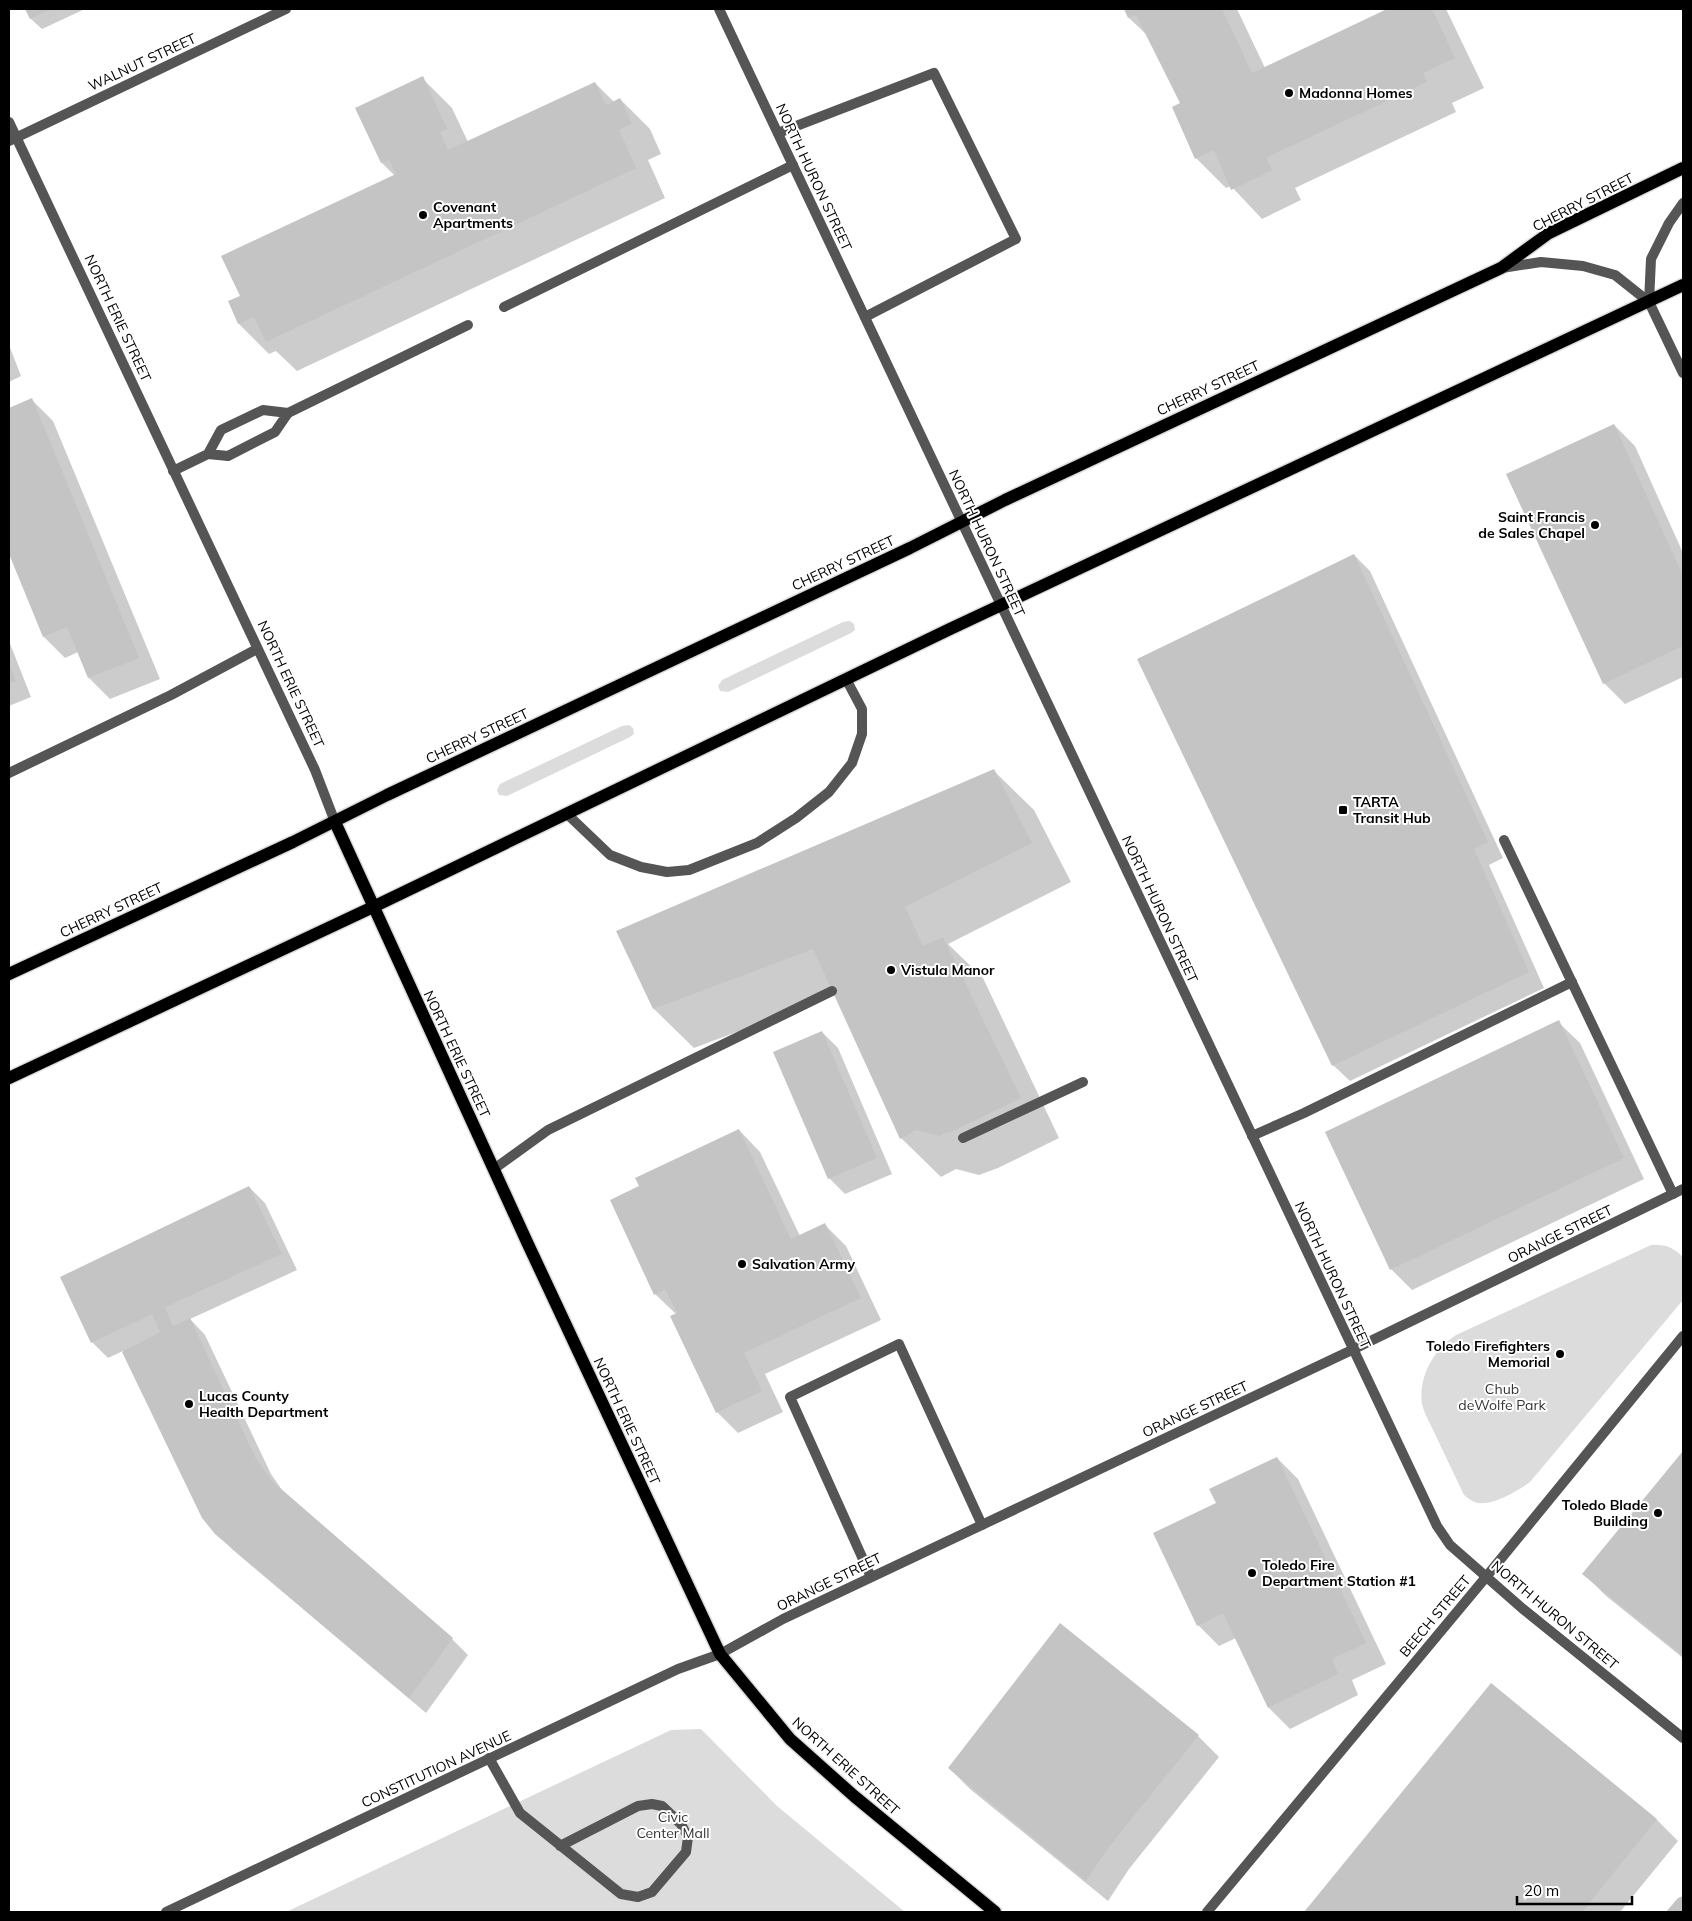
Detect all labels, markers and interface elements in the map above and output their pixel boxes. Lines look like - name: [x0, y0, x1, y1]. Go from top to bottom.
- street label: WALNUT STREET: [85, 29, 199, 95]
- place label: Madonna Homes: [1299, 84, 1413, 102]
- marker: Madonna Homes: [1283, 87, 1295, 99]
- street label: NORTH HURON STREET: [772, 101, 856, 254]
- street label: CHERRY STREET: [1529, 168, 1637, 235]
- place label: Covenant Apartments: [433, 198, 513, 232]
- marker: Covenant Apartments: [417, 209, 429, 221]
- street label: NORTH ERIE STREET: [81, 252, 156, 385]
- street label: CHERRY STREET: [1154, 356, 1263, 420]
- street label: NORTH HURON STREET: [945, 467, 1029, 620]
- place label: Saint Francis de Sales Chapel: [1478, 508, 1585, 542]
- marker: Saint Francis de Sales Chapel: [1589, 519, 1601, 531]
- street label: CHERRY STREET: [789, 531, 898, 595]
- street label: NORTH ERIE STREET: [254, 618, 329, 751]
- street label: CHERRY STREET: [423, 704, 532, 768]
- place label: TARTA Transit Hub: [1353, 793, 1431, 827]
- marker: TARTA Transit Hub: [1337, 804, 1349, 816]
- street label: NORTH HURON STREET: [1118, 833, 1202, 986]
- street label: CHERRY STREET: [57, 878, 166, 942]
- place label: Vistula Manor: [900, 961, 995, 979]
- marker: Vistula Manor: [885, 964, 897, 976]
- street label: NORTH ERIE STREET: [420, 988, 495, 1121]
- street label: NORTH HURON STREET: [1291, 1199, 1375, 1352]
- street label: ORANGE STREET: [1505, 1201, 1616, 1267]
- place label: Salvation Army: [752, 1255, 856, 1273]
- marker: Salvation Army: [736, 1258, 748, 1270]
- place label: Toledo Firefighters Memorial: [1426, 1337, 1550, 1371]
- marker: Toledo Firefighters Memorial: [1554, 1348, 1566, 1360]
- street label: NORTH ERIE STREET: [590, 1355, 665, 1488]
- street label: ORANGE STREET: [1139, 1376, 1251, 1441]
- park label: Chub deWolfe Park: [1458, 1380, 1546, 1414]
- place label: Lucas County Health Department: [199, 1387, 329, 1421]
- marker: Lucas County Health Department: [183, 1398, 195, 1410]
- place label: Toledo Blade Building: [1562, 1496, 1648, 1530]
- marker: Toledo Blade Building: [1652, 1507, 1664, 1519]
- street label: ORANGE STREET: [774, 1549, 885, 1615]
- place label: Toledo Fire Department Station #1: [1262, 1556, 1416, 1590]
- street label: NORTH HURON STREET: [1488, 1557, 1623, 1674]
- marker: Toledo Fire Department Station #1: [1246, 1567, 1258, 1579]
- street label: BEECH STREET: [1396, 1571, 1475, 1661]
- street label: NORTH ERIE STREET: [789, 1713, 904, 1819]
- street label: CONSTITUTION AVENUE: [358, 1726, 514, 1812]
- park label: Civic Center Mall: [636, 1808, 710, 1842]
- scale bar: [1517, 1874, 1632, 1906]
- text: 20 m: [1524, 1881, 1559, 1900]

